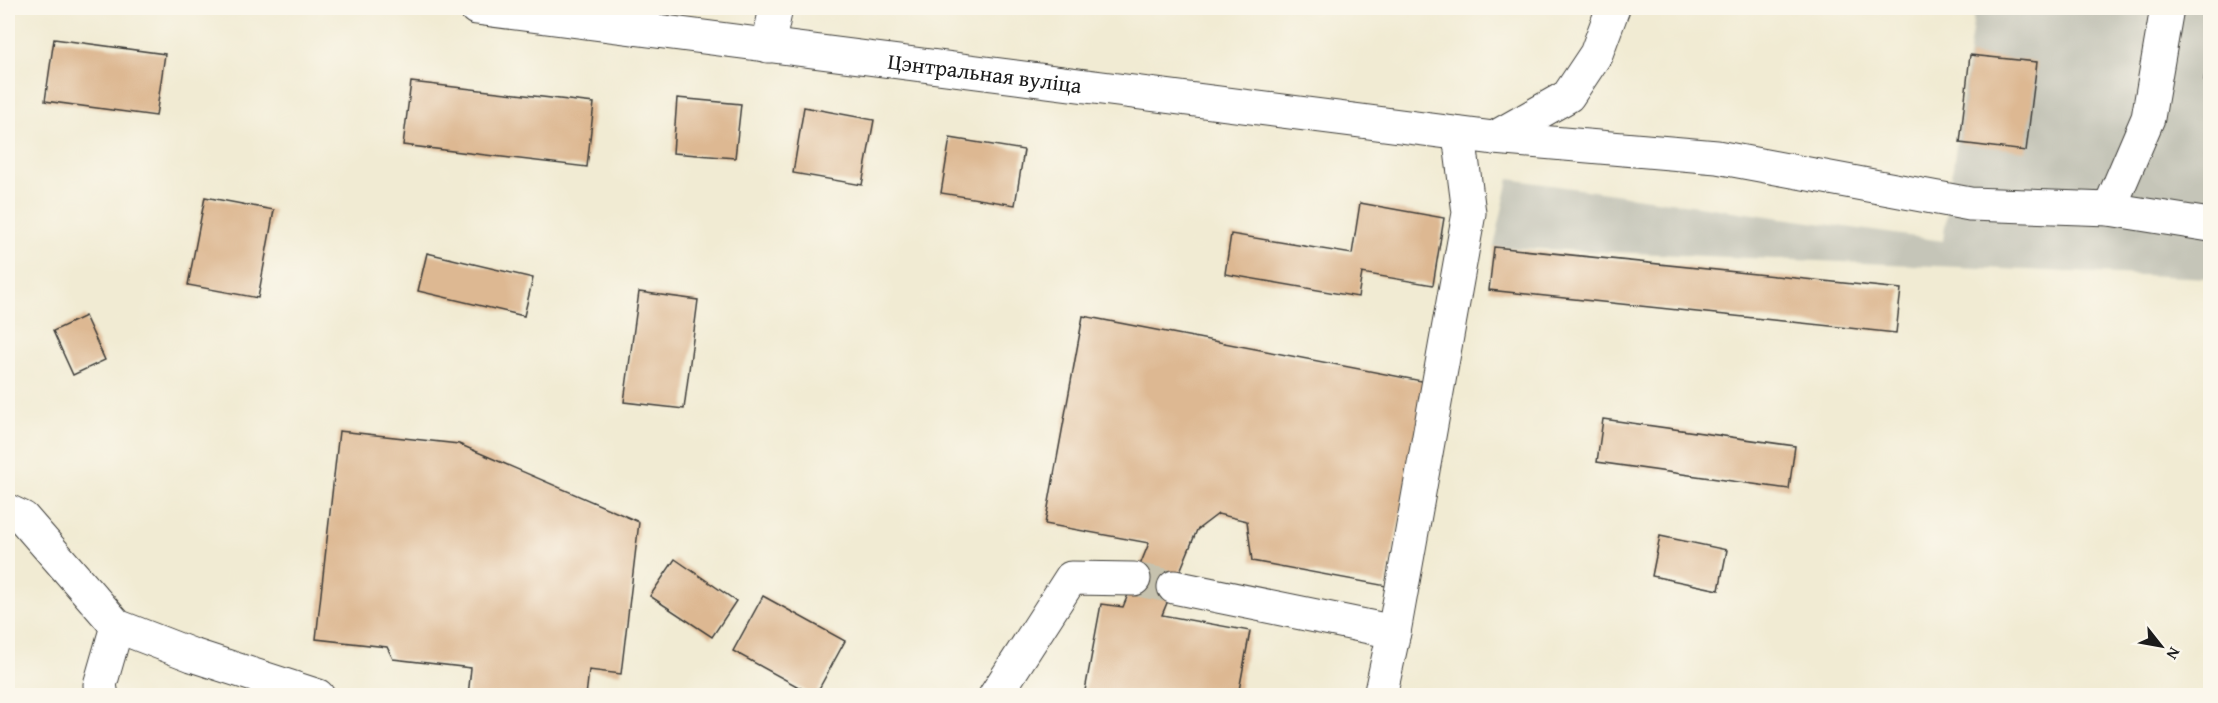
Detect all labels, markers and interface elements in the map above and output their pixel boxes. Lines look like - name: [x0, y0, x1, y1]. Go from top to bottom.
- street label: Цэнтральная вуліца: [886, 45, 1084, 101]
- north arrow: [2131, 616, 2191, 676]
- text: N: [2161, 643, 2187, 665]

